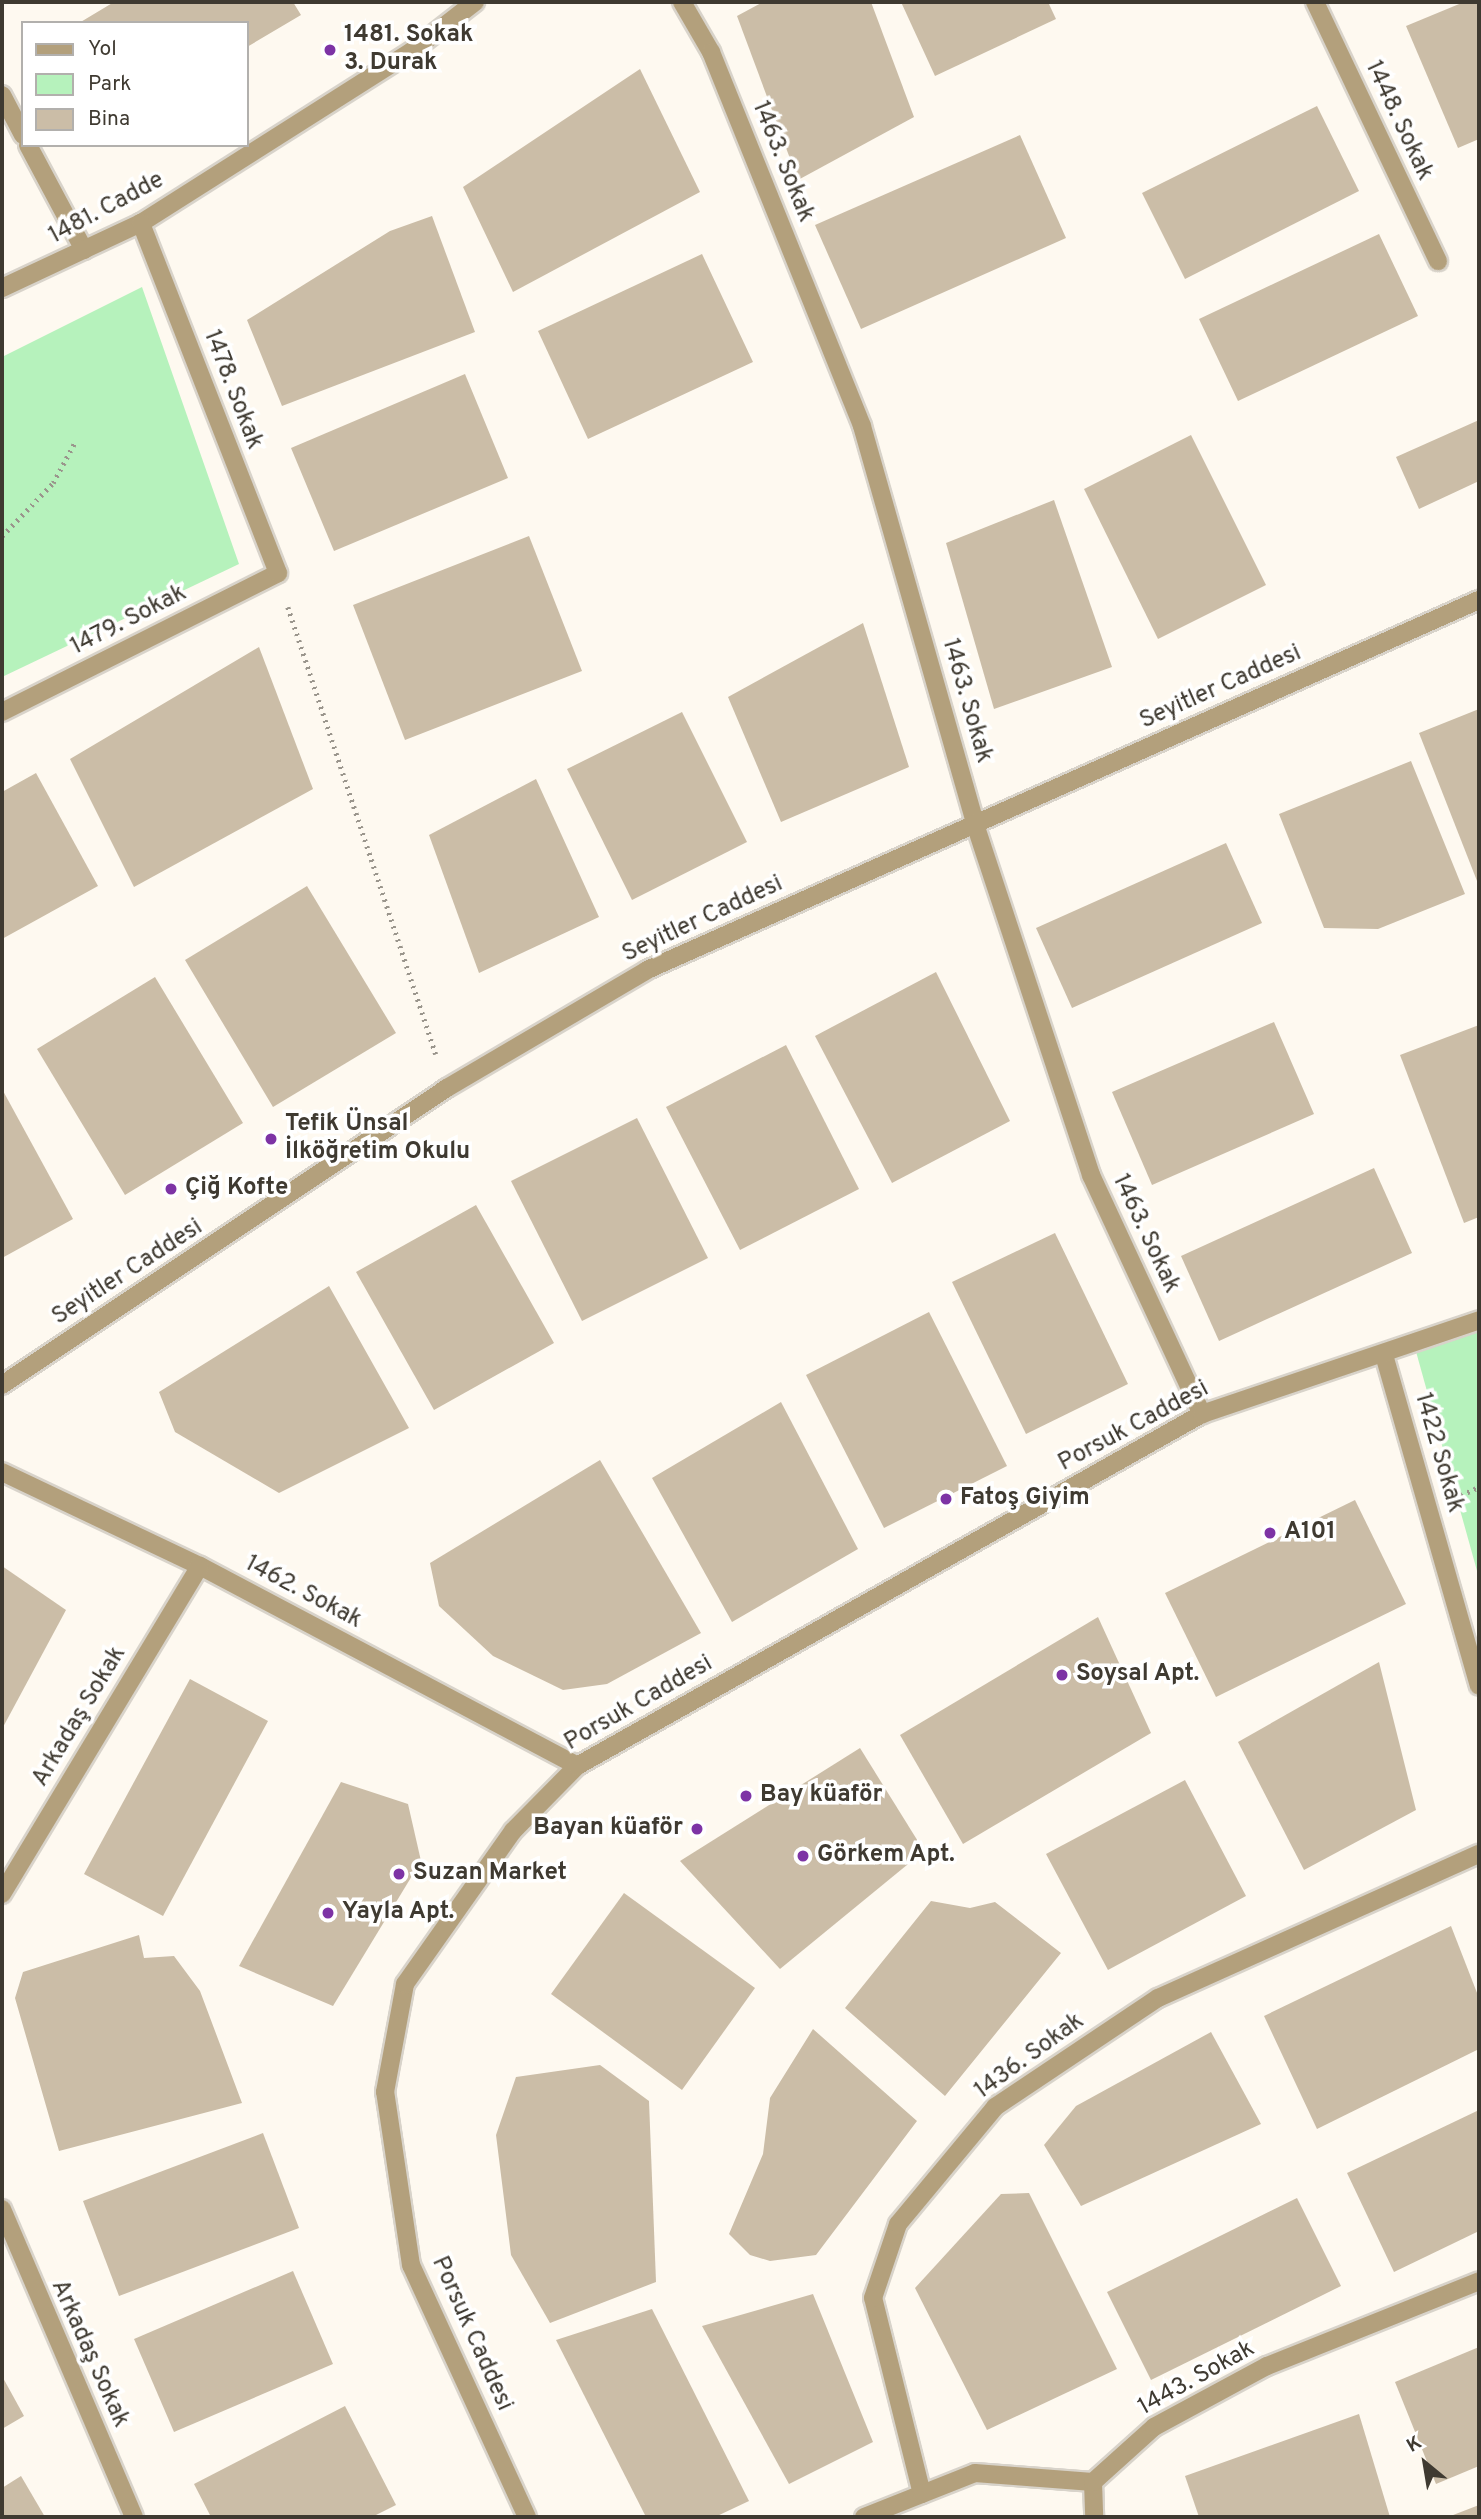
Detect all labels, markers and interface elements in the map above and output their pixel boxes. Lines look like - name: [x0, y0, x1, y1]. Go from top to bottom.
- legend: [21, 21, 248, 147]
- place label: 1481. Sokak 3. Durak: [344, 22, 473, 78]
- text: Yol: [88, 36, 117, 63]
- marker: 1481. Sokak 3. Durak: [322, 42, 338, 58]
- street label: 1448. Sokak: [1358, 57, 1438, 185]
- text: Park: [88, 71, 131, 98]
- street label: 1463. Sokak: [745, 97, 819, 227]
- text: Bina: [88, 106, 130, 133]
- street label: 1481. Cadde: [45, 167, 169, 251]
- street label: 1478. Sokak: [196, 326, 268, 454]
- street label: 1479. Sokak: [66, 580, 192, 662]
- street label: 1463. Sokak: [935, 636, 997, 766]
- street label: Seyitler Caddesi: [1136, 640, 1306, 736]
- street label: Seyitler Caddesi: [618, 870, 788, 970]
- place label: Tefik Ünsal İlköğretim Okulu: [285, 1111, 470, 1167]
- marker: Tefik Ünsal İlköğretim Okulu: [263, 1131, 279, 1147]
- street label: 1463. Sokak: [1105, 1170, 1185, 1298]
- place label: Çiğ Kofte: [185, 1175, 288, 1203]
- marker: Çiğ Kofte: [163, 1181, 179, 1197]
- street label: Seyitler Caddesi: [47, 1214, 209, 1332]
- street label: Porsuk Caddesi: [1054, 1375, 1214, 1479]
- street label: 1422 Sokak: [1407, 1390, 1469, 1516]
- place label: Fatoş Giyim: [960, 1485, 1090, 1513]
- marker: Fatoş Giyim: [938, 1491, 954, 1507]
- place label: A101: [1284, 1519, 1336, 1547]
- marker: A101: [1262, 1525, 1278, 1541]
- street label: 1462. Sokak: [240, 1550, 366, 1636]
- street label: Arkadaş Sokak: [27, 1642, 133, 1792]
- street label: Porsuk Caddesi: [560, 1650, 718, 1758]
- place label: Soysal Apt.: [1076, 1661, 1200, 1689]
- marker: Soysal Apt.: [1054, 1667, 1070, 1683]
- place label: Bay küaför: [760, 1782, 883, 1810]
- marker: Bay küaför: [738, 1788, 754, 1804]
- place label: Bayan küaför: [533, 1815, 683, 1843]
- marker: Bayan küaför: [689, 1821, 705, 1837]
- place label: Görkem Apt.: [817, 1842, 956, 1870]
- marker: Görkem Apt.: [795, 1848, 811, 1864]
- place label: Suzan Market: [413, 1860, 567, 1888]
- marker: Suzan Market: [391, 1866, 407, 1882]
- place label: Yayla Apt.: [342, 1899, 455, 1927]
- marker: Yayla Apt.: [320, 1905, 336, 1921]
- street label: 1436. Sokak: [970, 2008, 1090, 2106]
- street label: Porsuk Caddesi: [424, 2252, 518, 2416]
- street label: Arkadaş Sokak: [44, 2276, 134, 2432]
- street label: 1443. Sokak: [1134, 2335, 1260, 2423]
- north arrow: [1390, 2428, 1460, 2498]
- text: K: [1403, 2431, 1426, 2459]

